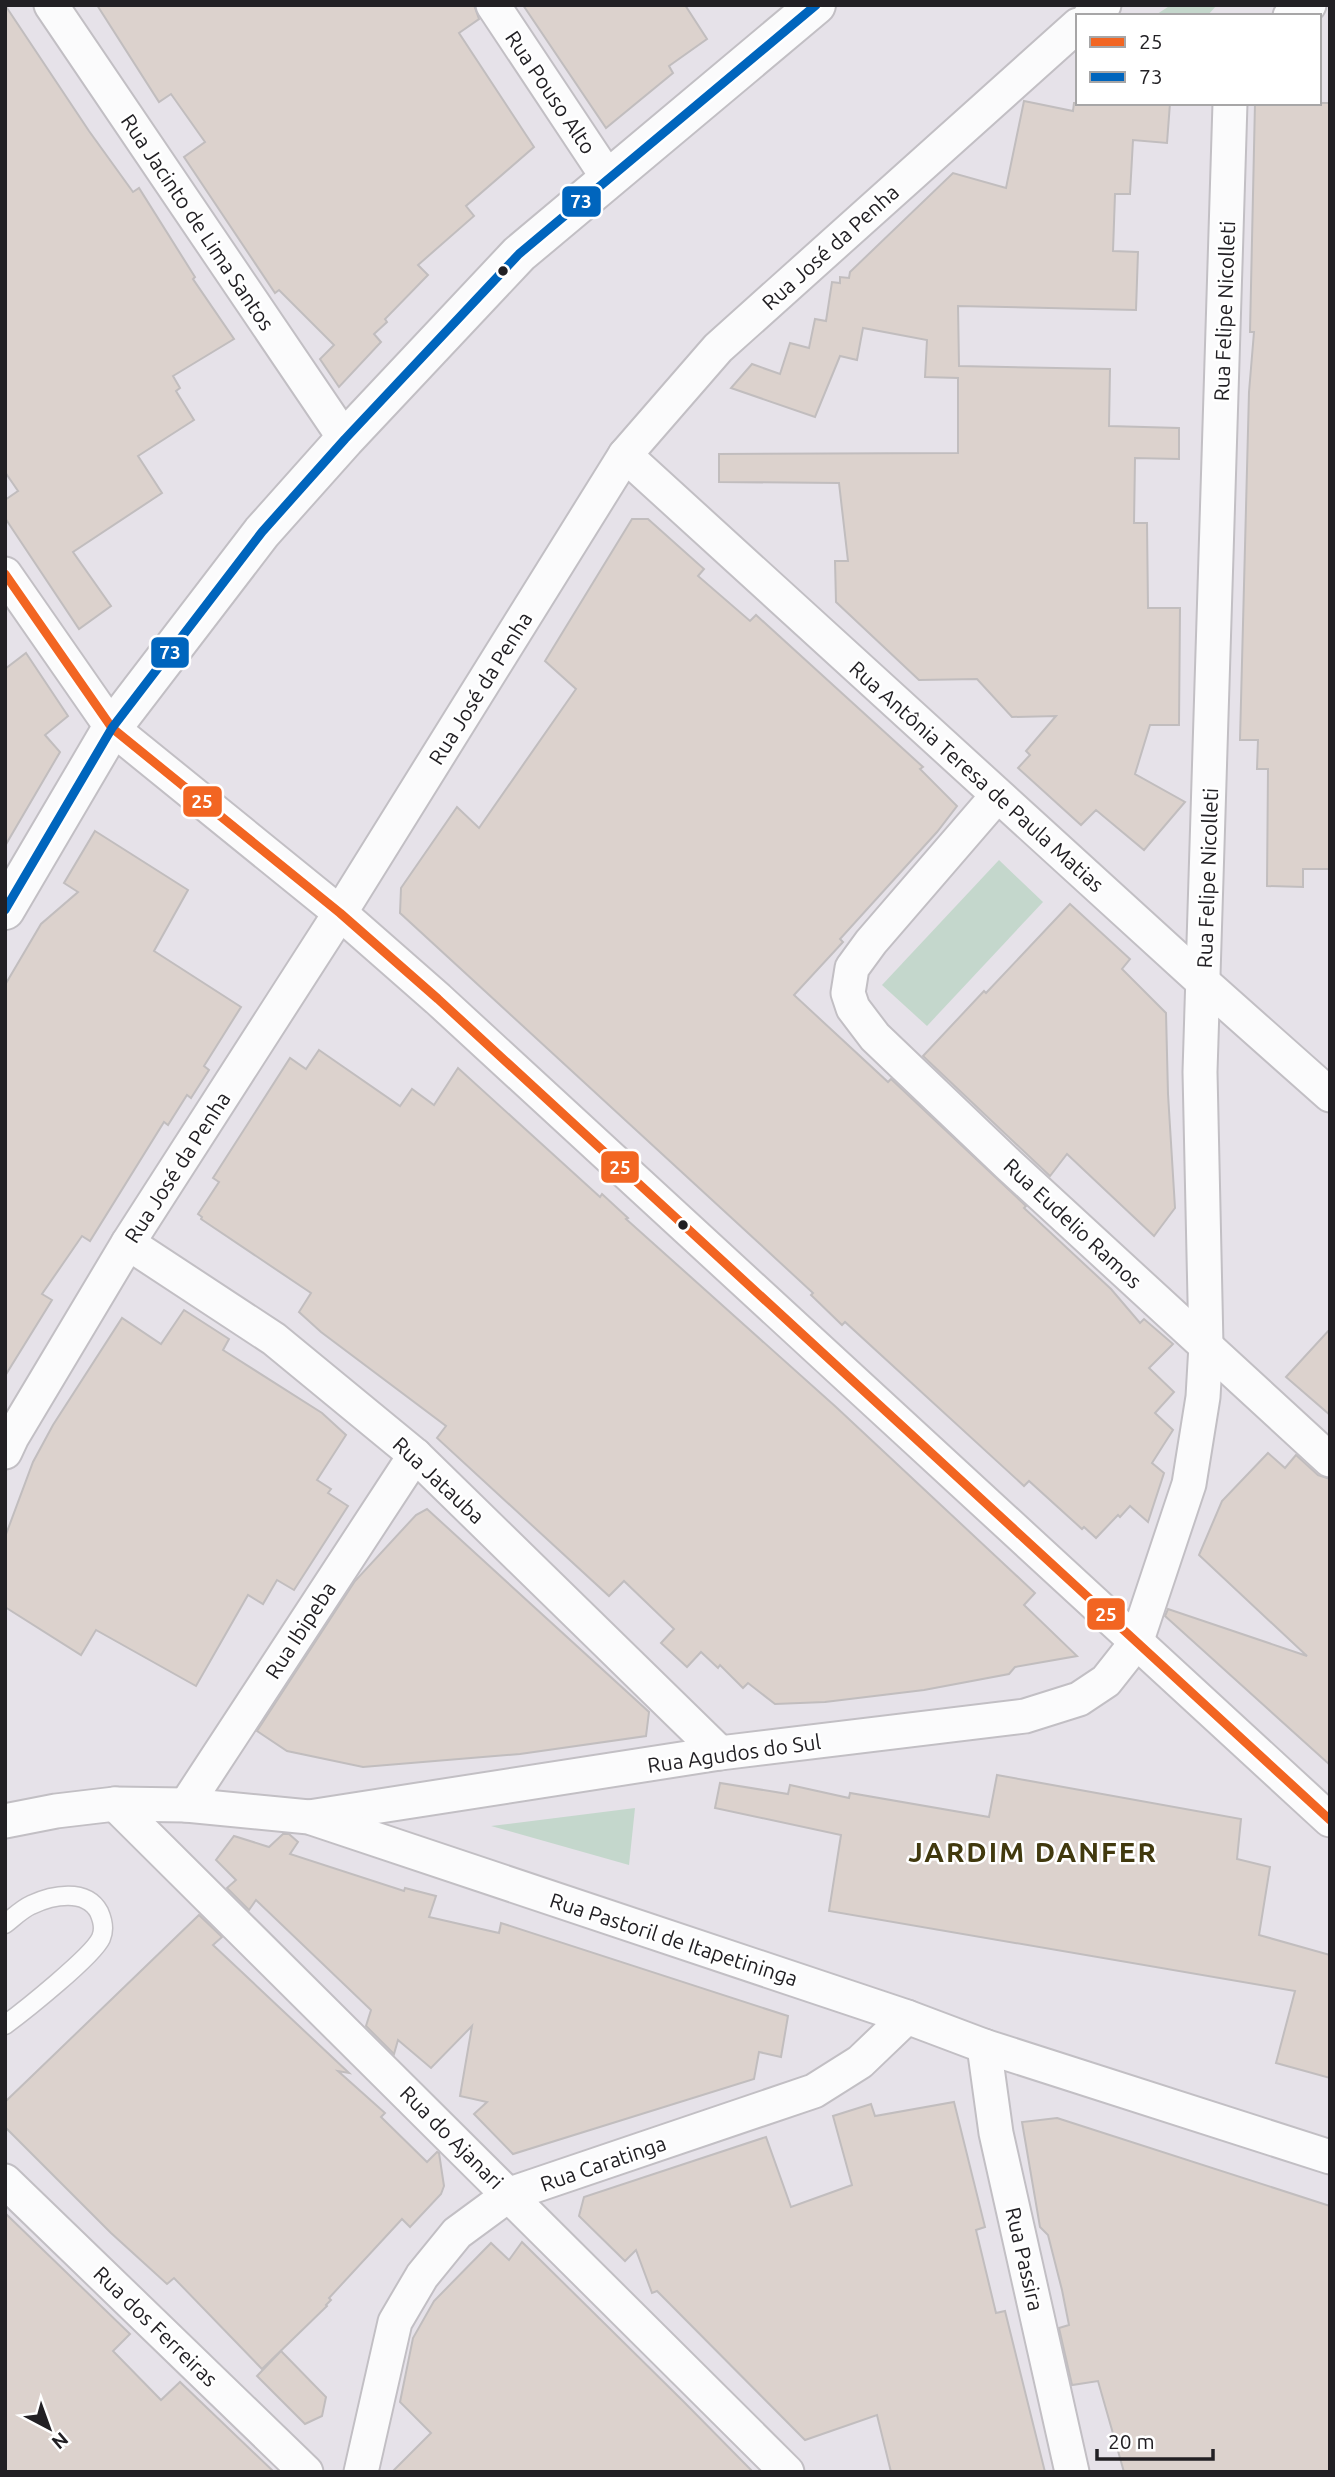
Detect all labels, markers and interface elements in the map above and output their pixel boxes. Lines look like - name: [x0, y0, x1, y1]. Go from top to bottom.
- legend: [1076, 14, 1321, 105]
- street label: Rua Pouso Alto: [501, 26, 601, 158]
- text: 25: [1139, 29, 1163, 53]
- text: 73: [1139, 64, 1163, 88]
- street label: Rua Jacinto de Lima Santos: [117, 109, 279, 335]
- street label: Rua José da Penha: [757, 179, 903, 315]
- line badge: 73: [561, 185, 602, 218]
- text: 73: [570, 190, 592, 212]
- street label: Rua Felipe Nicolleti: [1209, 220, 1239, 402]
- unlabelled marker: [496, 264, 510, 278]
- street label: Rua José da Penha: [423, 607, 537, 769]
- line badge: 73: [150, 636, 190, 669]
- text: 73: [159, 641, 181, 663]
- street label: Rua Antônia Teresa de Paula Matias: [845, 656, 1109, 896]
- line badge: 25: [182, 785, 223, 818]
- street label: Rua Felipe Nicolleti: [1192, 787, 1222, 969]
- text: 25: [191, 790, 213, 812]
- street label: Rua José da Penha: [119, 1087, 235, 1247]
- line badge: 25: [600, 1150, 640, 1184]
- street label: Rua Eudelio Ramos: [999, 1153, 1147, 1293]
- text: 25: [609, 1156, 631, 1178]
- unlabelled marker: [676, 1218, 690, 1232]
- street label: Rua Jatauba: [388, 1432, 490, 1528]
- street label: Rua Ibipeba: [260, 1577, 340, 1683]
- line badge: 25: [1086, 1597, 1126, 1631]
- text: 25: [1095, 1603, 1117, 1625]
- street label: Rua Agudos do Sul: [646, 1729, 822, 1777]
- district label: JARDIM DANFER: [908, 1836, 1158, 1867]
- street label: Rua Pastoril de Itapetininga: [547, 1888, 801, 1990]
- street label: Rua do Ajanari: [396, 2081, 508, 2193]
- street label: Rua Caratinga: [537, 2130, 669, 2196]
- street label: Rua Passira: [1001, 2205, 1049, 2313]
- street label: Rua dos Ferreiras: [89, 2261, 223, 2391]
- north arrow: [14, 2393, 84, 2463]
- scale bar: [1097, 2418, 1212, 2462]
- text: N: [48, 2428, 73, 2454]
- text: 20 m: [1108, 2429, 1155, 2453]

